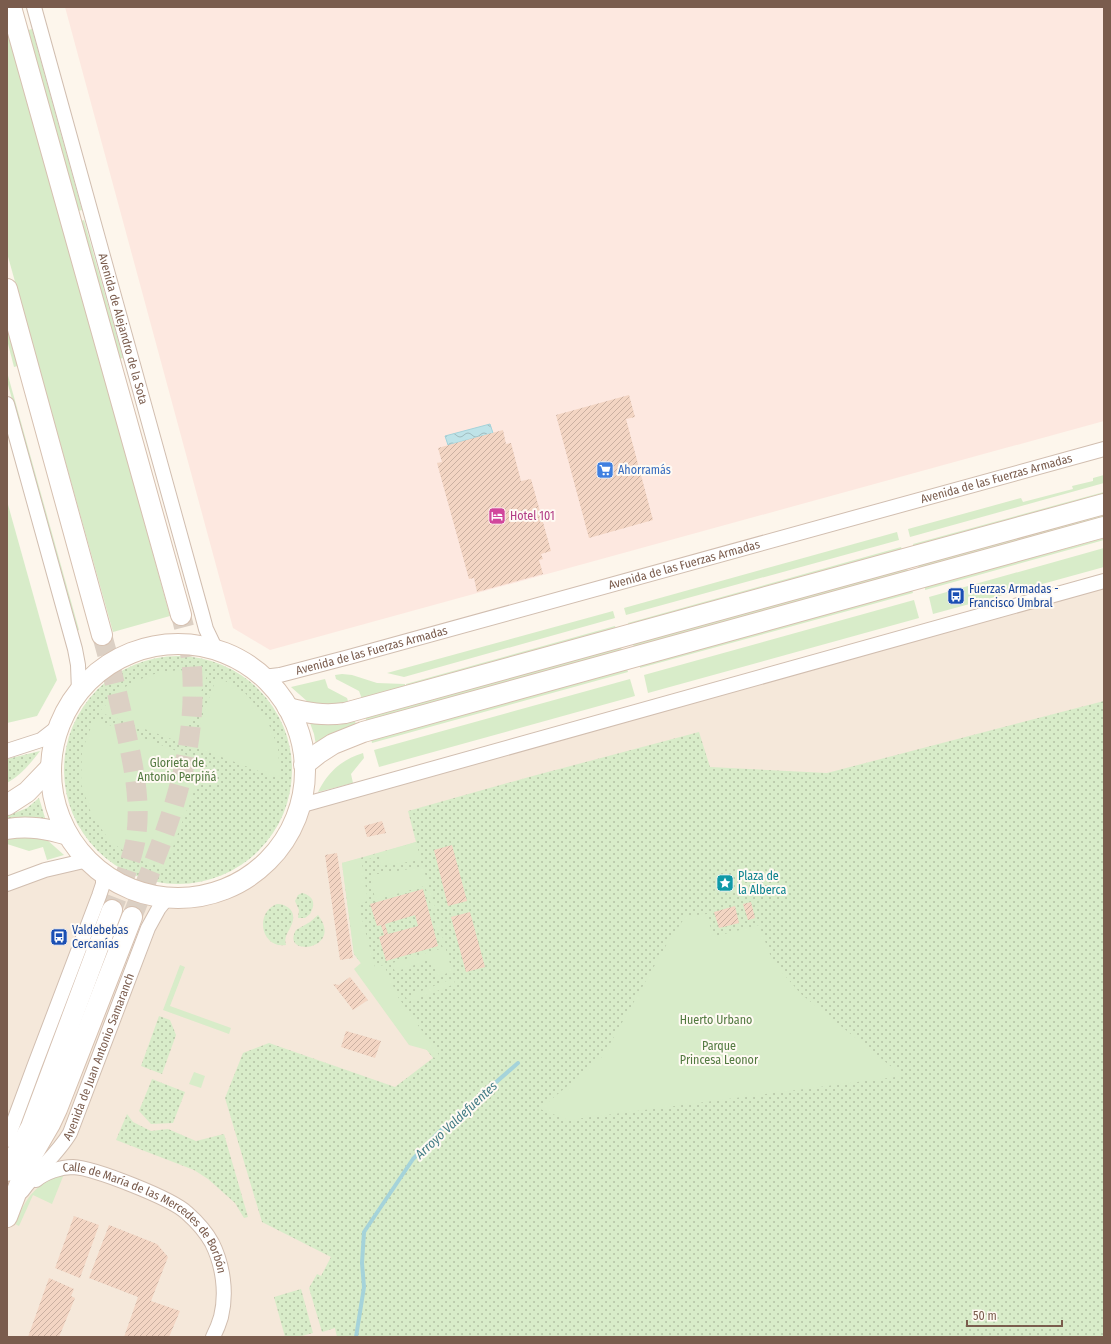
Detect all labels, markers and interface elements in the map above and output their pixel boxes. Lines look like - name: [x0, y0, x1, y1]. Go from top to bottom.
- street label: Avenida de Alejandro de la Sota: [95, 252, 151, 406]
- street label: Avenida de las Fuerzas Armadas: [919, 451, 1074, 506]
- supermarket icon: Ahorramás: [595, 460, 615, 480]
- place label: Ahorramás: [618, 463, 671, 477]
- hotel icon: Hotel 101: [487, 506, 507, 526]
- place label: Hotel 101: [510, 509, 555, 523]
- street label: Avenida de las Fuerzas Armadas: [607, 537, 761, 592]
- place label: Fuerzas Armadas - Francisco Umbral: [969, 582, 1059, 610]
- bus stop icon: Fuerzas Armadas - Francisco Umbral: [946, 586, 966, 606]
- street label: Avenida de las Fuerzas Armadas: [294, 623, 449, 678]
- park label: Glorieta de Antonio Perpiñá: [138, 756, 217, 784]
- place label: Plaza de la Alberca: [738, 869, 786, 897]
- place icon: Plaza de la Alberca: [715, 873, 735, 893]
- place label: Valdebebas Cercanías: [72, 923, 128, 951]
- bus stop icon: Valdebebas Cercanías: [49, 927, 69, 947]
- street label: Avenida de Juan Antonio Samaranch: [60, 971, 137, 1143]
- park label: Huerto Urbano: [680, 1013, 752, 1027]
- park label: Parque Princesa Leonor: [680, 1039, 759, 1067]
- water label: Arroyo Valdefuentes: [411, 1078, 500, 1162]
- street label: Calle de María de las Mercedes de Borbón: [62, 1160, 229, 1275]
- scale bar: [967, 1302, 1062, 1328]
- text: 50 m: [973, 1309, 997, 1323]

